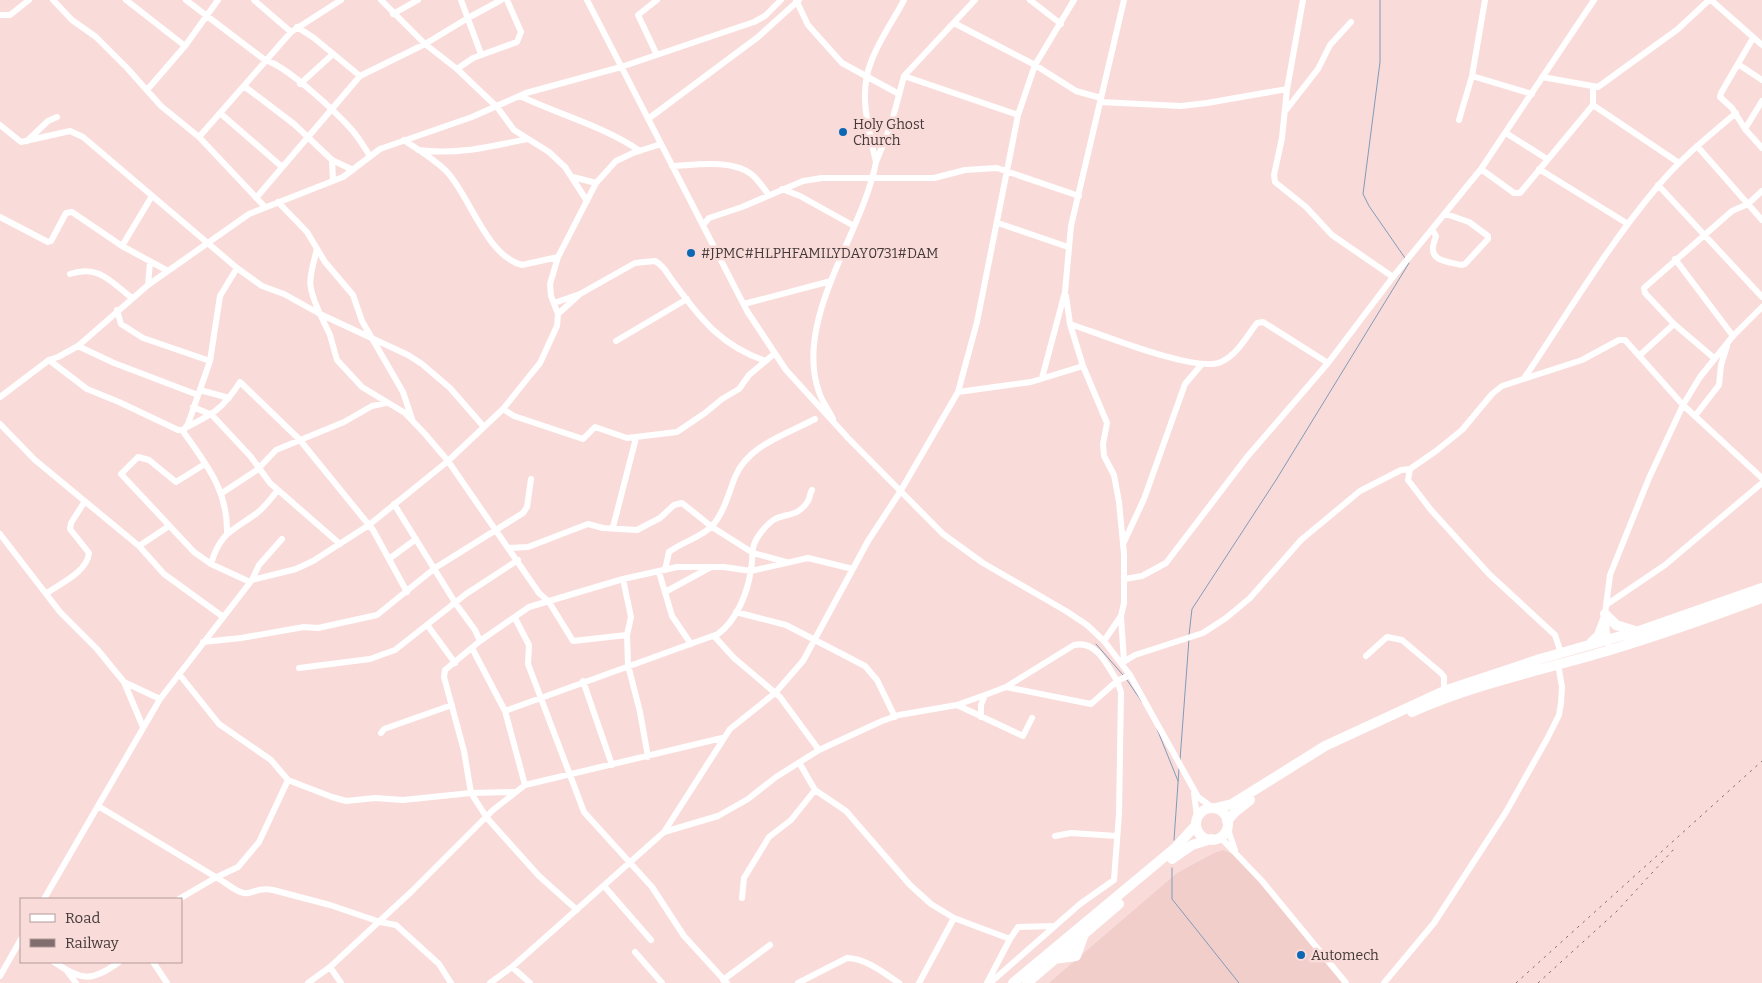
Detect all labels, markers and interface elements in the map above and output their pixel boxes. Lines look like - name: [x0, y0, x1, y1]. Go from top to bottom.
- place label: Holy Ghost Church: [853, 116, 925, 149]
- marker: Holy Ghost Church: [837, 126, 849, 138]
- place label: #JPMC#HLPHFAMILYDAY0731#DAM: [701, 245, 939, 262]
- marker: #JPMC#HLPHFAMILYDAY0731#DAM: [685, 247, 697, 259]
- legend: [20, 898, 182, 963]
- text: Road: [65, 909, 100, 927]
- text: Railway: [65, 934, 119, 952]
- place label: Automech: [1311, 947, 1379, 964]
- marker: Automech: [1295, 949, 1307, 961]

